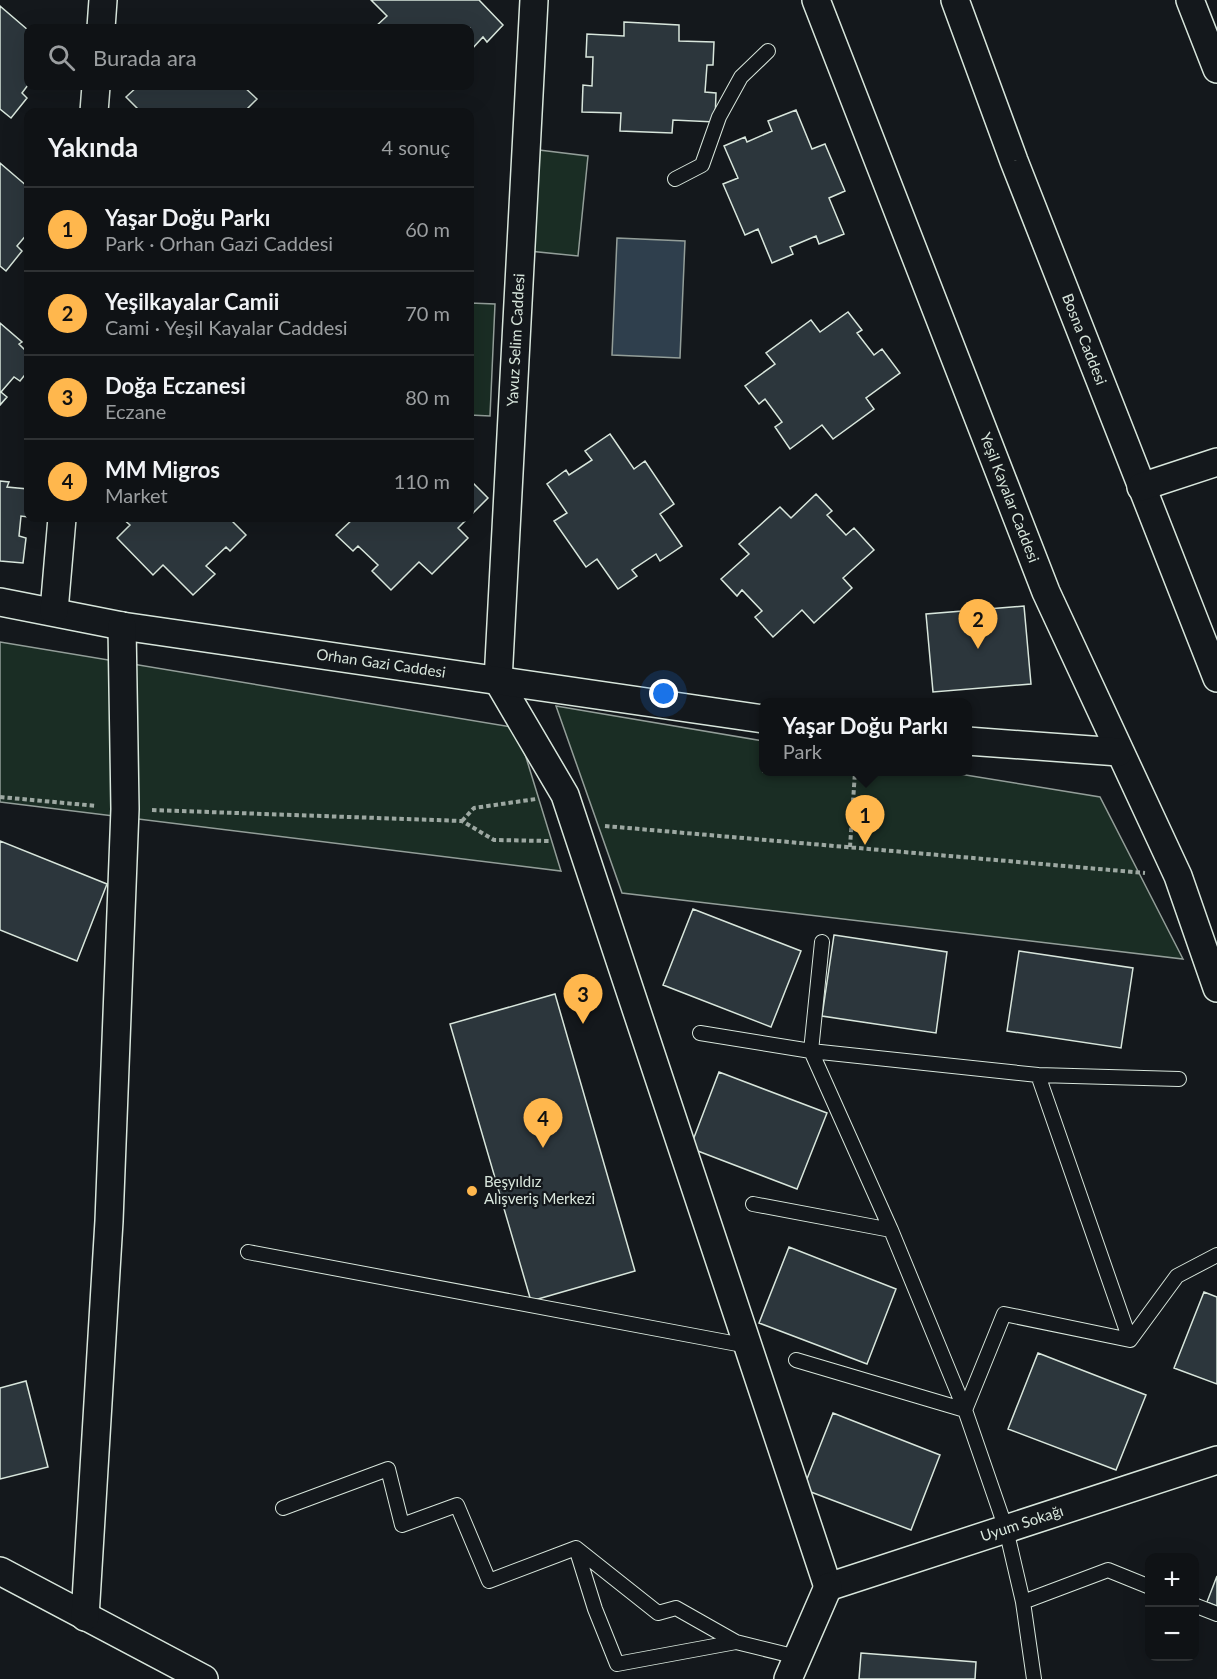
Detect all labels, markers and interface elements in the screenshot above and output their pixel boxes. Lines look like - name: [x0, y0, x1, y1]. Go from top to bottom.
- search box: [24, 24, 474, 90]
- icon: search: [45, 41, 78, 74]
- text: Burada ara: [93, 44, 197, 71]
- text: Yakında: [48, 131, 138, 163]
- text: 4 sonuç: [381, 135, 450, 159]
- text: Yaşar Doğu Parkı: [105, 204, 270, 231]
- text: 1: [62, 217, 73, 241]
- text: 60 m: [405, 217, 450, 241]
- text: Park · Orhan Gazi Caddesi: [105, 231, 333, 255]
- street label: Yavuz Selim Caddesi: [503, 273, 527, 407]
- text: Yeşilkayalar Camii: [105, 288, 279, 315]
- street label: Bosna Caddesi: [1059, 291, 1111, 387]
- text: 2: [62, 301, 73, 325]
- text: 70 m: [405, 301, 450, 325]
- text: Cami · Yeşil Kayalar Caddesi: [105, 315, 348, 339]
- text: Doğa Eczanesi: [105, 372, 246, 399]
- text: 3: [62, 385, 73, 409]
- text: 80 m: [405, 385, 450, 409]
- text: Eczane: [105, 399, 166, 423]
- street label: Yeşil Kayalar Caddesi: [977, 430, 1044, 565]
- text: MM Migros: [105, 456, 220, 483]
- text: 4: [62, 469, 73, 493]
- text: 110 m: [394, 469, 450, 493]
- text: Market: [105, 483, 168, 507]
- pin: 2: [958, 600, 998, 649]
- street label: Orhan Gazi Caddesi: [315, 644, 447, 681]
- your location: [649, 679, 678, 708]
- popup: [759, 698, 972, 776]
- text: Yaşar Doğu Parkı: [783, 712, 948, 739]
- text: Park: [783, 739, 822, 763]
- pin: 1: [846, 796, 884, 845]
- pin: 3: [564, 974, 602, 1024]
- pin: 4: [524, 1098, 562, 1148]
- place label: Beşyıldız Alışveriş Merkezi: [484, 1172, 595, 1207]
- marker: Beşyıldız Alışveriş Merkezi: [465, 1184, 479, 1198]
- street label: Uyum Sokağı: [978, 1501, 1065, 1545]
- map controls: [1145, 1553, 1199, 1661]
- button: +: [1145, 1553, 1199, 1607]
- button: −: [1145, 1607, 1199, 1661]

